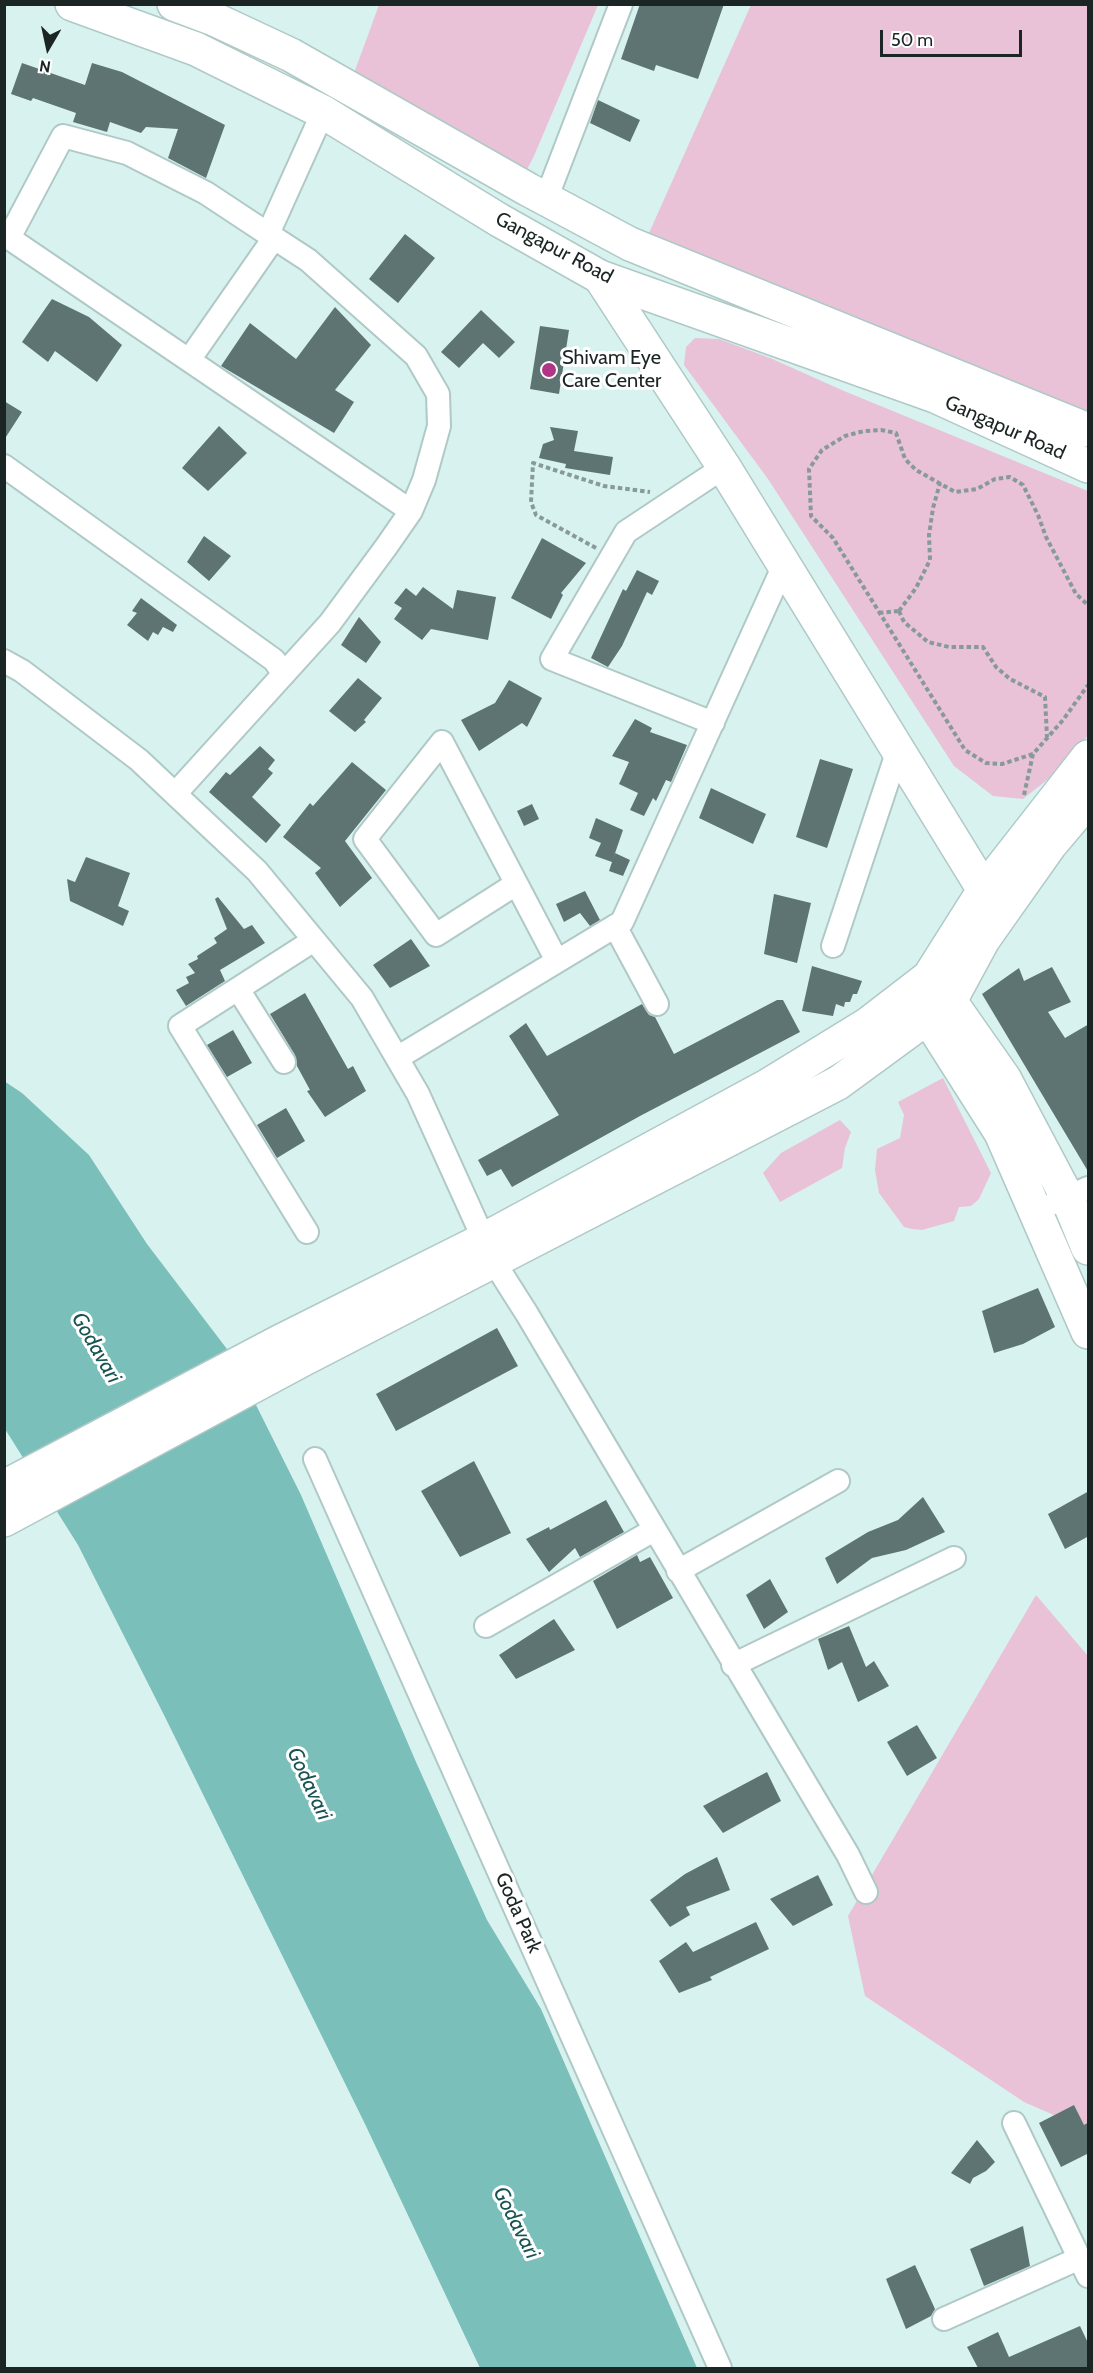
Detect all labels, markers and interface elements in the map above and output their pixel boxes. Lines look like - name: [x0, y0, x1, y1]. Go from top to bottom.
- north arrow: [18, 18, 78, 78]
- scale bar: [883, 18, 1026, 56]
- text: 50 m: [891, 29, 933, 51]
- text: N: [38, 56, 52, 77]
- street label: Gangapur Road: [491, 207, 617, 289]
- place label: Shivam Eye Care Center: [562, 346, 661, 393]
- marker: Shivam Eye Care Center: [540, 361, 558, 379]
- street label: Gangapur Road: [941, 391, 1069, 465]
- water label: Godavari: [66, 1308, 126, 1388]
- water label: Godavari: [281, 1744, 337, 1824]
- street label: Goda Park: [490, 1869, 546, 1957]
- water label: Godavari: [487, 2183, 545, 2263]

